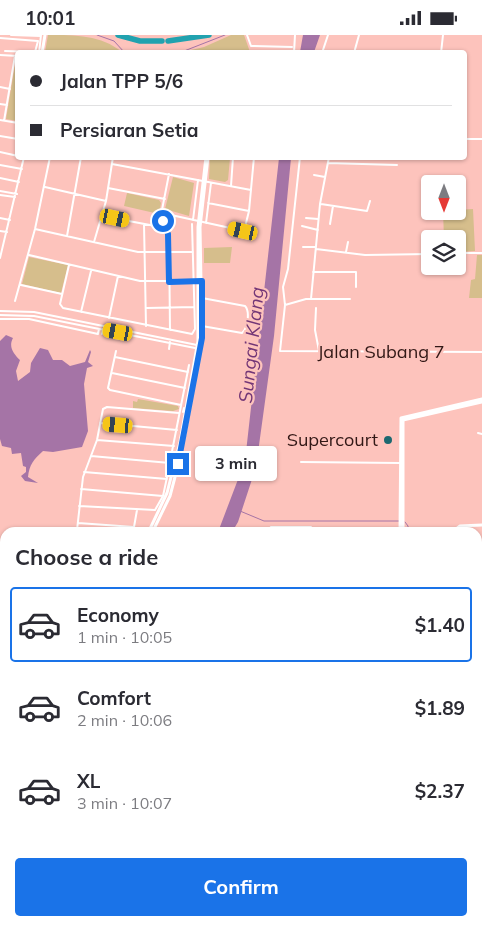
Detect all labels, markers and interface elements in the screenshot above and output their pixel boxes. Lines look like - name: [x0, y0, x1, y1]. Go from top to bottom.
- text: 10:01: [25, 6, 75, 30]
- text: Jalan TPP 5/6: [60, 69, 183, 93]
- text: Persiaran Setia: [60, 118, 199, 142]
- north arrow: [421, 175, 466, 220]
- map controls: [421, 175, 466, 275]
- car: [98, 208, 131, 228]
- route start: [152, 210, 174, 232]
- car: [226, 220, 259, 242]
- button: layers: [421, 230, 466, 275]
- water label: Sungai Klang: [233, 286, 269, 404]
- car: [101, 322, 134, 342]
- street label: Jalan Subang 7: [317, 340, 445, 363]
- car: [102, 416, 133, 434]
- place label: Supercourt: [287, 428, 378, 451]
- marker: Supercourt: [382, 434, 394, 446]
- callout: 3 min: [196, 447, 278, 481]
- route end: [167, 453, 189, 475]
- text: 3 min: [215, 453, 257, 473]
- text: Choose a ride: [15, 543, 158, 571]
- icon: car: [17, 602, 62, 647]
- text: Economy: [77, 603, 159, 627]
- text: $1.40: [415, 613, 465, 637]
- text: 1 min · 10:05: [77, 627, 172, 647]
- icon: car: [17, 685, 62, 730]
- text: Comfort: [77, 686, 151, 710]
- text: $1.89: [415, 696, 465, 720]
- text: 2 min · 10:06: [77, 710, 172, 730]
- icon: car: [17, 768, 62, 813]
- text: XL: [77, 769, 100, 793]
- text: $2.37: [415, 779, 465, 803]
- text: 3 min · 10:07: [77, 793, 172, 813]
- button: Confirm: [15, 858, 467, 916]

